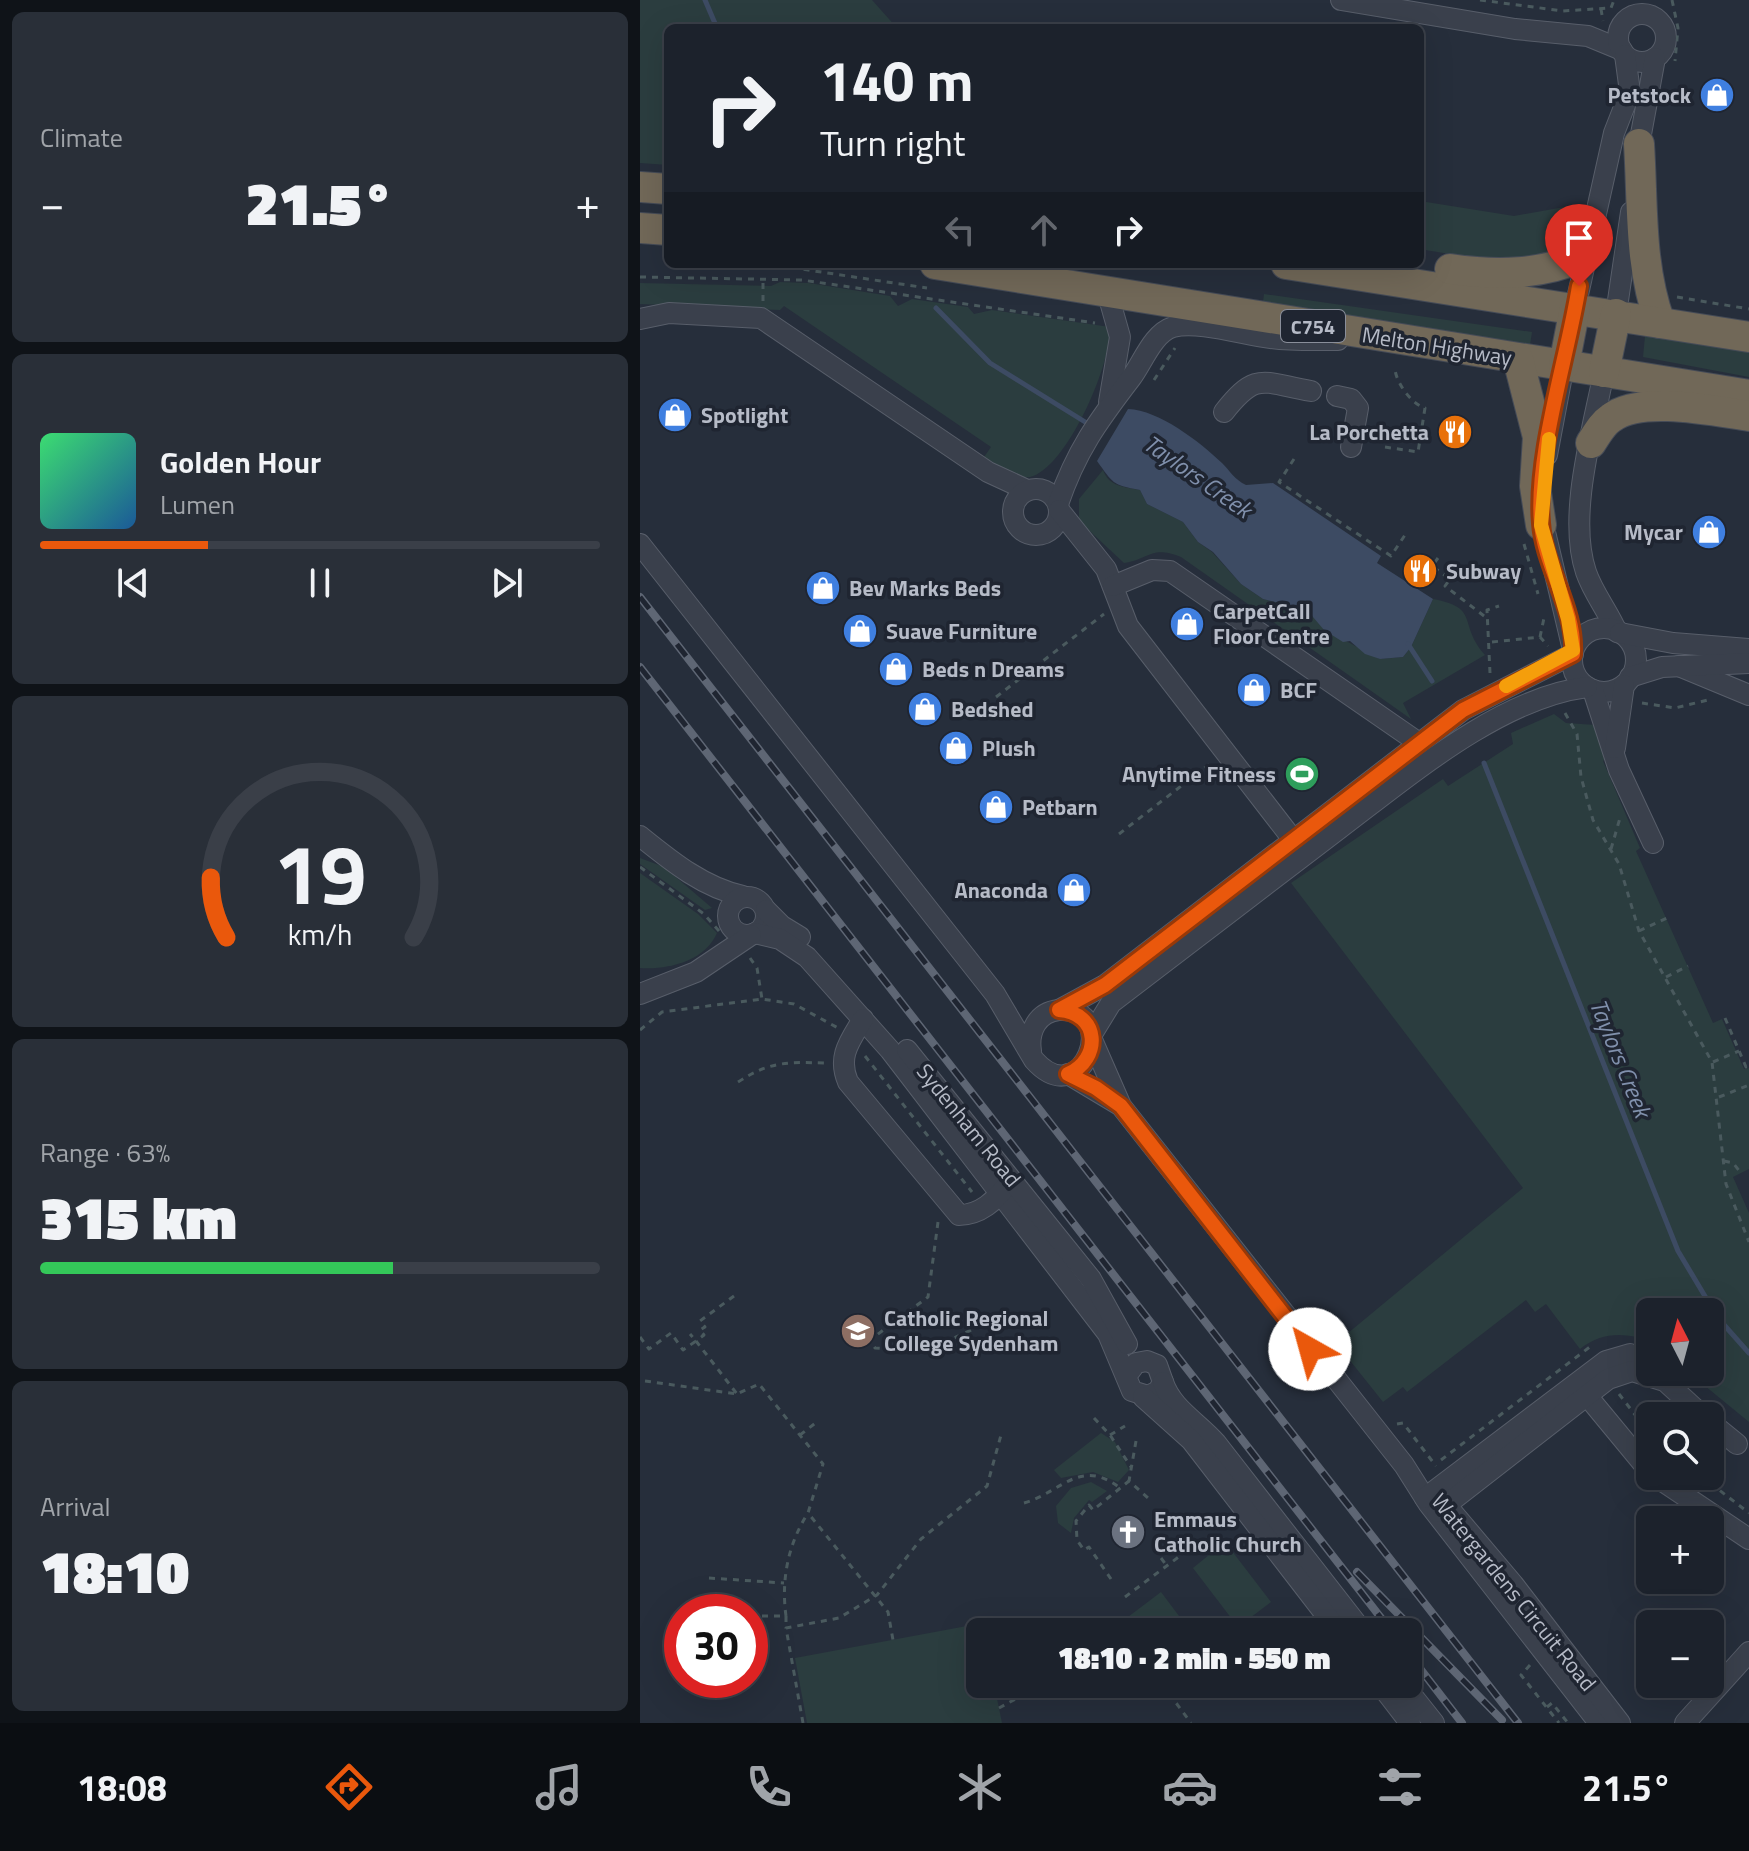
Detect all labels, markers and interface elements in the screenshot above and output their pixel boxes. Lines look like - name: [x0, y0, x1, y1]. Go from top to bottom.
- text: 140 m: [820, 38, 973, 123]
- icon: right: [688, 56, 792, 160]
- shop icon: Petstock: [1698, 76, 1736, 114]
- place label: Petstock: [1608, 78, 1692, 112]
- text: Turn right: [820, 115, 965, 170]
- text: Climate: [40, 118, 123, 157]
- text: 21.5°: [246, 157, 394, 248]
- text: −: [40, 169, 65, 236]
- text: +: [575, 169, 600, 236]
- pin: [1545, 204, 1613, 286]
- icon: left: [938, 208, 982, 252]
- icon: ahead: [1022, 208, 1066, 252]
- icon: right: [1106, 208, 1150, 252]
- icon: arrive: [1557, 216, 1601, 260]
- road number: C754: [1281, 310, 1345, 342]
- street label: Melton Highway: [1360, 317, 1515, 375]
- shop icon: Spotlight: [656, 396, 694, 434]
- place label: Spotlight: [701, 398, 788, 432]
- restaurant icon: La Porchetta: [1436, 413, 1474, 451]
- place label: La Porchetta: [1309, 415, 1429, 449]
- water label: Taylors Creek: [1137, 426, 1262, 528]
- text: Golden Hour: [160, 439, 321, 485]
- text: Lumen: [160, 485, 235, 524]
- shop icon: Mycar: [1690, 513, 1728, 551]
- place label: Mycar: [1624, 515, 1683, 549]
- restaurant icon: Subway: [1401, 552, 1439, 590]
- place label: Subway: [1446, 554, 1521, 588]
- icon: previous: [111, 561, 155, 605]
- icon: pause: [298, 561, 342, 605]
- icon: next: [485, 561, 529, 605]
- shop icon: Bev Marks Beds: [804, 569, 842, 607]
- place label: Bev Marks Beds: [849, 571, 1001, 605]
- place label: CarpetCall Floor Centre: [1213, 594, 1330, 653]
- shop icon: CarpetCall Floor Centre: [1168, 605, 1206, 643]
- shop icon: Suave Furniture: [841, 612, 879, 650]
- place label: Suave Furniture: [886, 614, 1037, 648]
- shop icon: Beds n Dreams: [877, 650, 915, 688]
- place label: Beds n Dreams: [922, 652, 1064, 686]
- shop icon: BCF: [1235, 671, 1273, 709]
- place label: BCF: [1280, 673, 1317, 707]
- shop icon: Bedshed: [906, 690, 944, 728]
- place label: Bedshed: [951, 692, 1034, 726]
- shop icon: Plush: [937, 729, 975, 767]
- place label: Plush: [982, 731, 1036, 765]
- sports icon: Anytime Fitness: [1283, 755, 1321, 793]
- place label: Anytime Fitness: [1122, 757, 1276, 791]
- shop icon: Petbarn: [977, 788, 1015, 826]
- place label: Petbarn: [1022, 790, 1098, 824]
- text: 19: [273, 809, 367, 935]
- shop icon: Anaconda: [1055, 871, 1093, 909]
- place label: Anaconda: [954, 873, 1048, 907]
- text: km/h: [288, 913, 352, 956]
- water label: Taylors Creek: [1581, 993, 1662, 1126]
- street label: Sydenham Road: [908, 1056, 1030, 1194]
- text: Range · 63%: [40, 1133, 170, 1172]
- text: 315 km: [40, 1171, 237, 1262]
- north arrow: [1636, 1298, 1724, 1386]
- map controls: [1636, 1298, 1724, 1698]
- place label: Catholic Regional College Sydenham: [884, 1301, 1058, 1360]
- position arrow: [1268, 1307, 1352, 1391]
- school or university icon: Catholic Regional College Sydenham: [839, 1312, 877, 1350]
- button: search: [1636, 1402, 1724, 1490]
- street label: Watergardens Circuit Road: [1423, 1486, 1605, 1698]
- text: Arrival: [40, 1487, 111, 1526]
- place label: Emmaus Catholic Church: [1154, 1502, 1302, 1561]
- button: +: [1636, 1506, 1724, 1594]
- church icon: Emmaus Catholic Church: [1109, 1513, 1147, 1551]
- text: 18:10: [40, 1525, 189, 1616]
- speed limit sign: 30: [664, 1594, 768, 1698]
- button: −: [1636, 1610, 1724, 1698]
- text: 18:10 · 2 min · 550 m: [1058, 1635, 1330, 1681]
- icon: directions: [321, 1759, 377, 1815]
- icon: music: [531, 1759, 587, 1815]
- icon: phone: [741, 1759, 797, 1815]
- icon: climate: [952, 1759, 1008, 1815]
- icon: car: [1162, 1759, 1218, 1815]
- icon: filters: [1372, 1759, 1428, 1815]
- text: 18:08: [77, 1760, 167, 1815]
- text: 21.5°: [1582, 1760, 1672, 1815]

